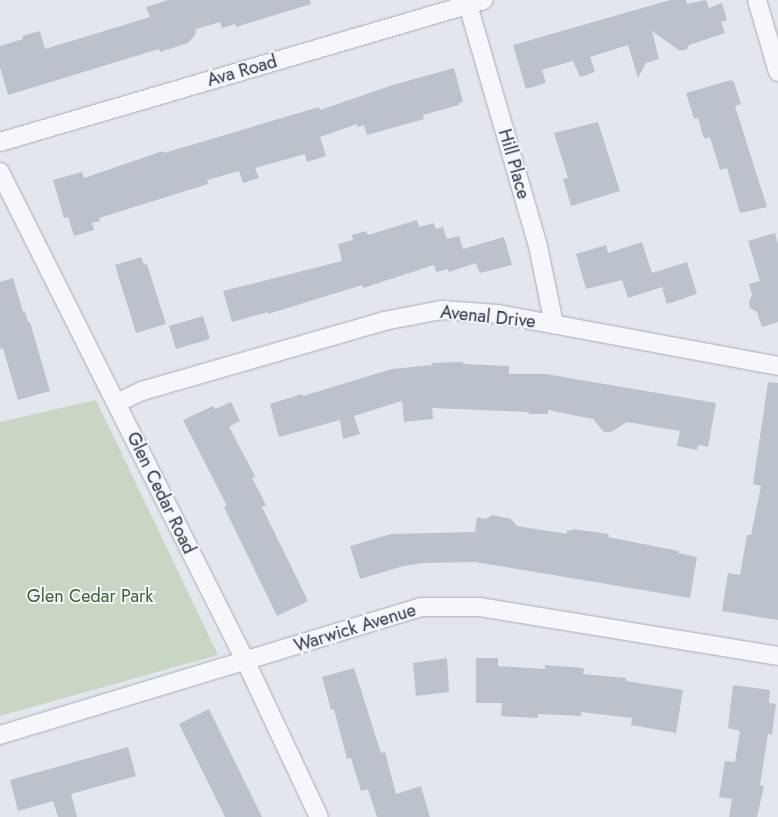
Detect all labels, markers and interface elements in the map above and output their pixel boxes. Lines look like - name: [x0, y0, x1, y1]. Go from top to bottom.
- street label: Ava Road: [205, 51, 279, 91]
- street label: Hill Place: [494, 127, 534, 201]
- street label: Avenal Drive: [439, 301, 537, 333]
- street label: Glen Cedar Road: [122, 428, 200, 558]
- park label: Glen Cedar Park: [27, 585, 153, 607]
- street label: Warwick Avenue: [291, 599, 419, 657]

